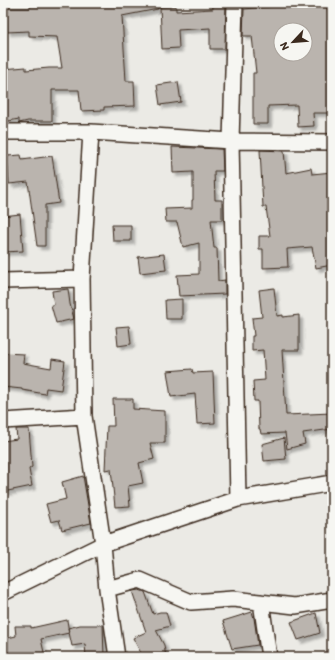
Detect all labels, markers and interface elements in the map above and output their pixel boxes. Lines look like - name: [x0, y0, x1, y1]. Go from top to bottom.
- north arrow: [273, 22, 313, 62]
- text: N: [277, 40, 292, 52]

